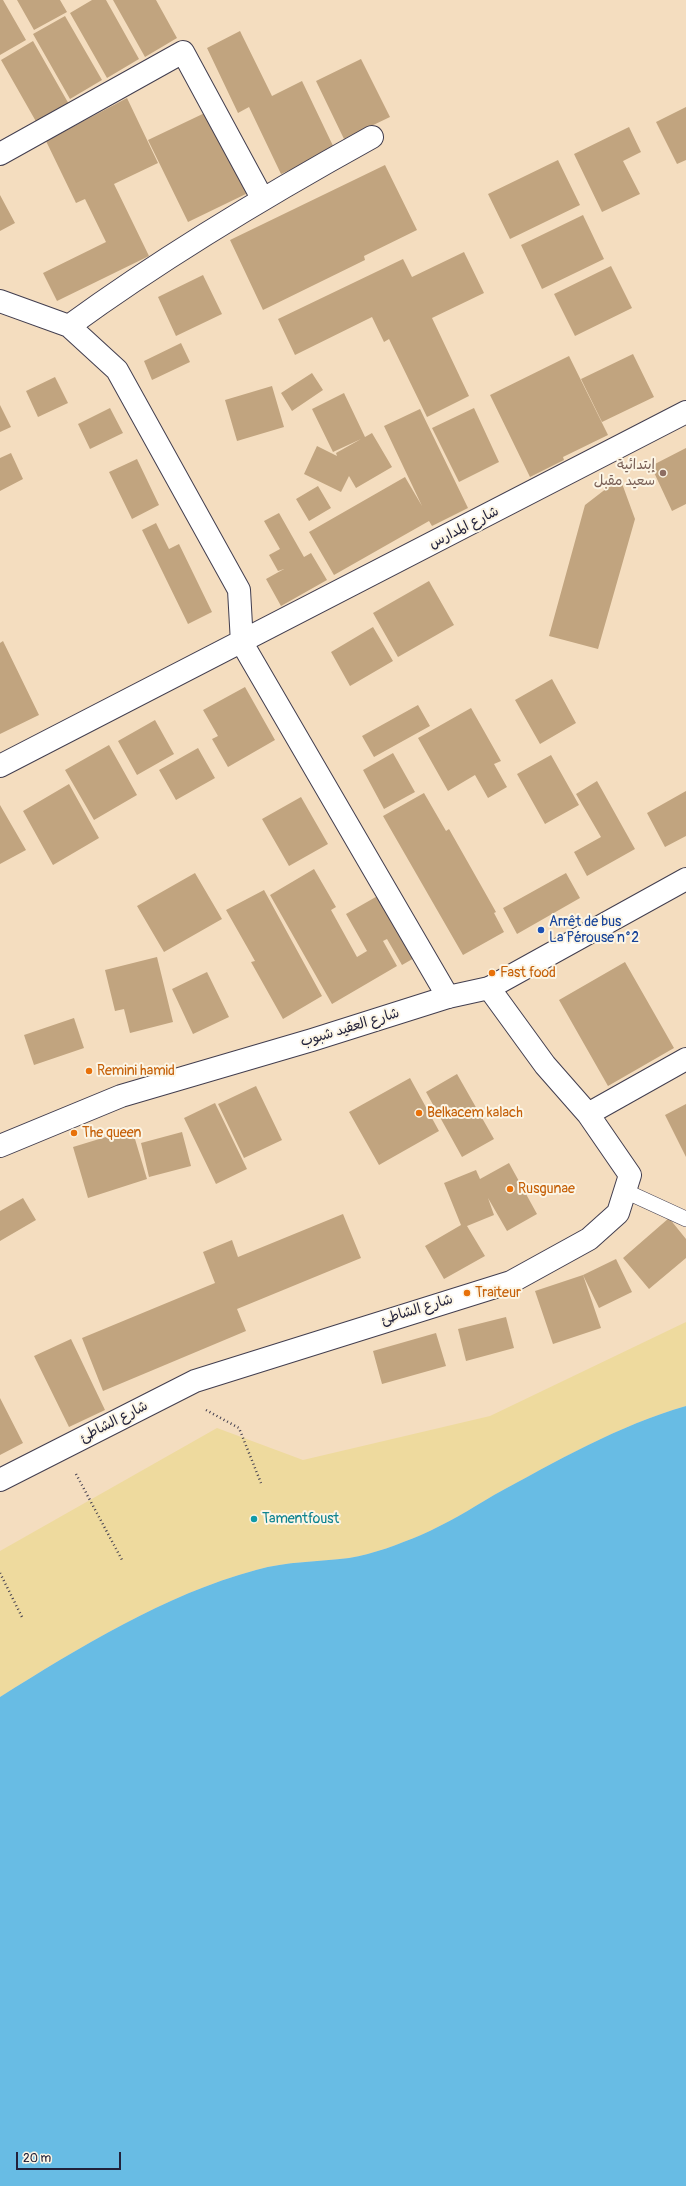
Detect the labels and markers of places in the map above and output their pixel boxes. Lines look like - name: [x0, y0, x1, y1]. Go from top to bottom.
- place label: إبتدائية سعيد مقبل: [594, 457, 655, 490]
- marker: إبتدائية سعيد مقبل: [658, 468, 668, 478]
- place label: Arrêt de bus La Pérouse n°2: [549, 914, 639, 946]
- marker: Arrêt de bus La Pérouse n°2: [536, 925, 546, 935]
- place label: Fast food: [500, 965, 556, 981]
- marker: Fast food: [487, 968, 497, 978]
- place label: Remini hamid: [97, 1063, 175, 1079]
- marker: Remini hamid: [84, 1066, 94, 1076]
- place label: Belkacem kalach: [427, 1105, 523, 1121]
- marker: Belkacem kalach: [414, 1108, 424, 1118]
- place label: The queen: [82, 1125, 141, 1141]
- marker: The queen: [69, 1128, 79, 1138]
- place label: Rusgunae: [518, 1181, 575, 1197]
- marker: Rusgunae: [505, 1184, 515, 1194]
- place label: Traiteur: [475, 1285, 521, 1301]
- marker: Traiteur: [462, 1288, 472, 1298]
- place label: Tamentfoust: [262, 1511, 339, 1527]
- marker: Tamentfoust: [249, 1514, 259, 1524]

